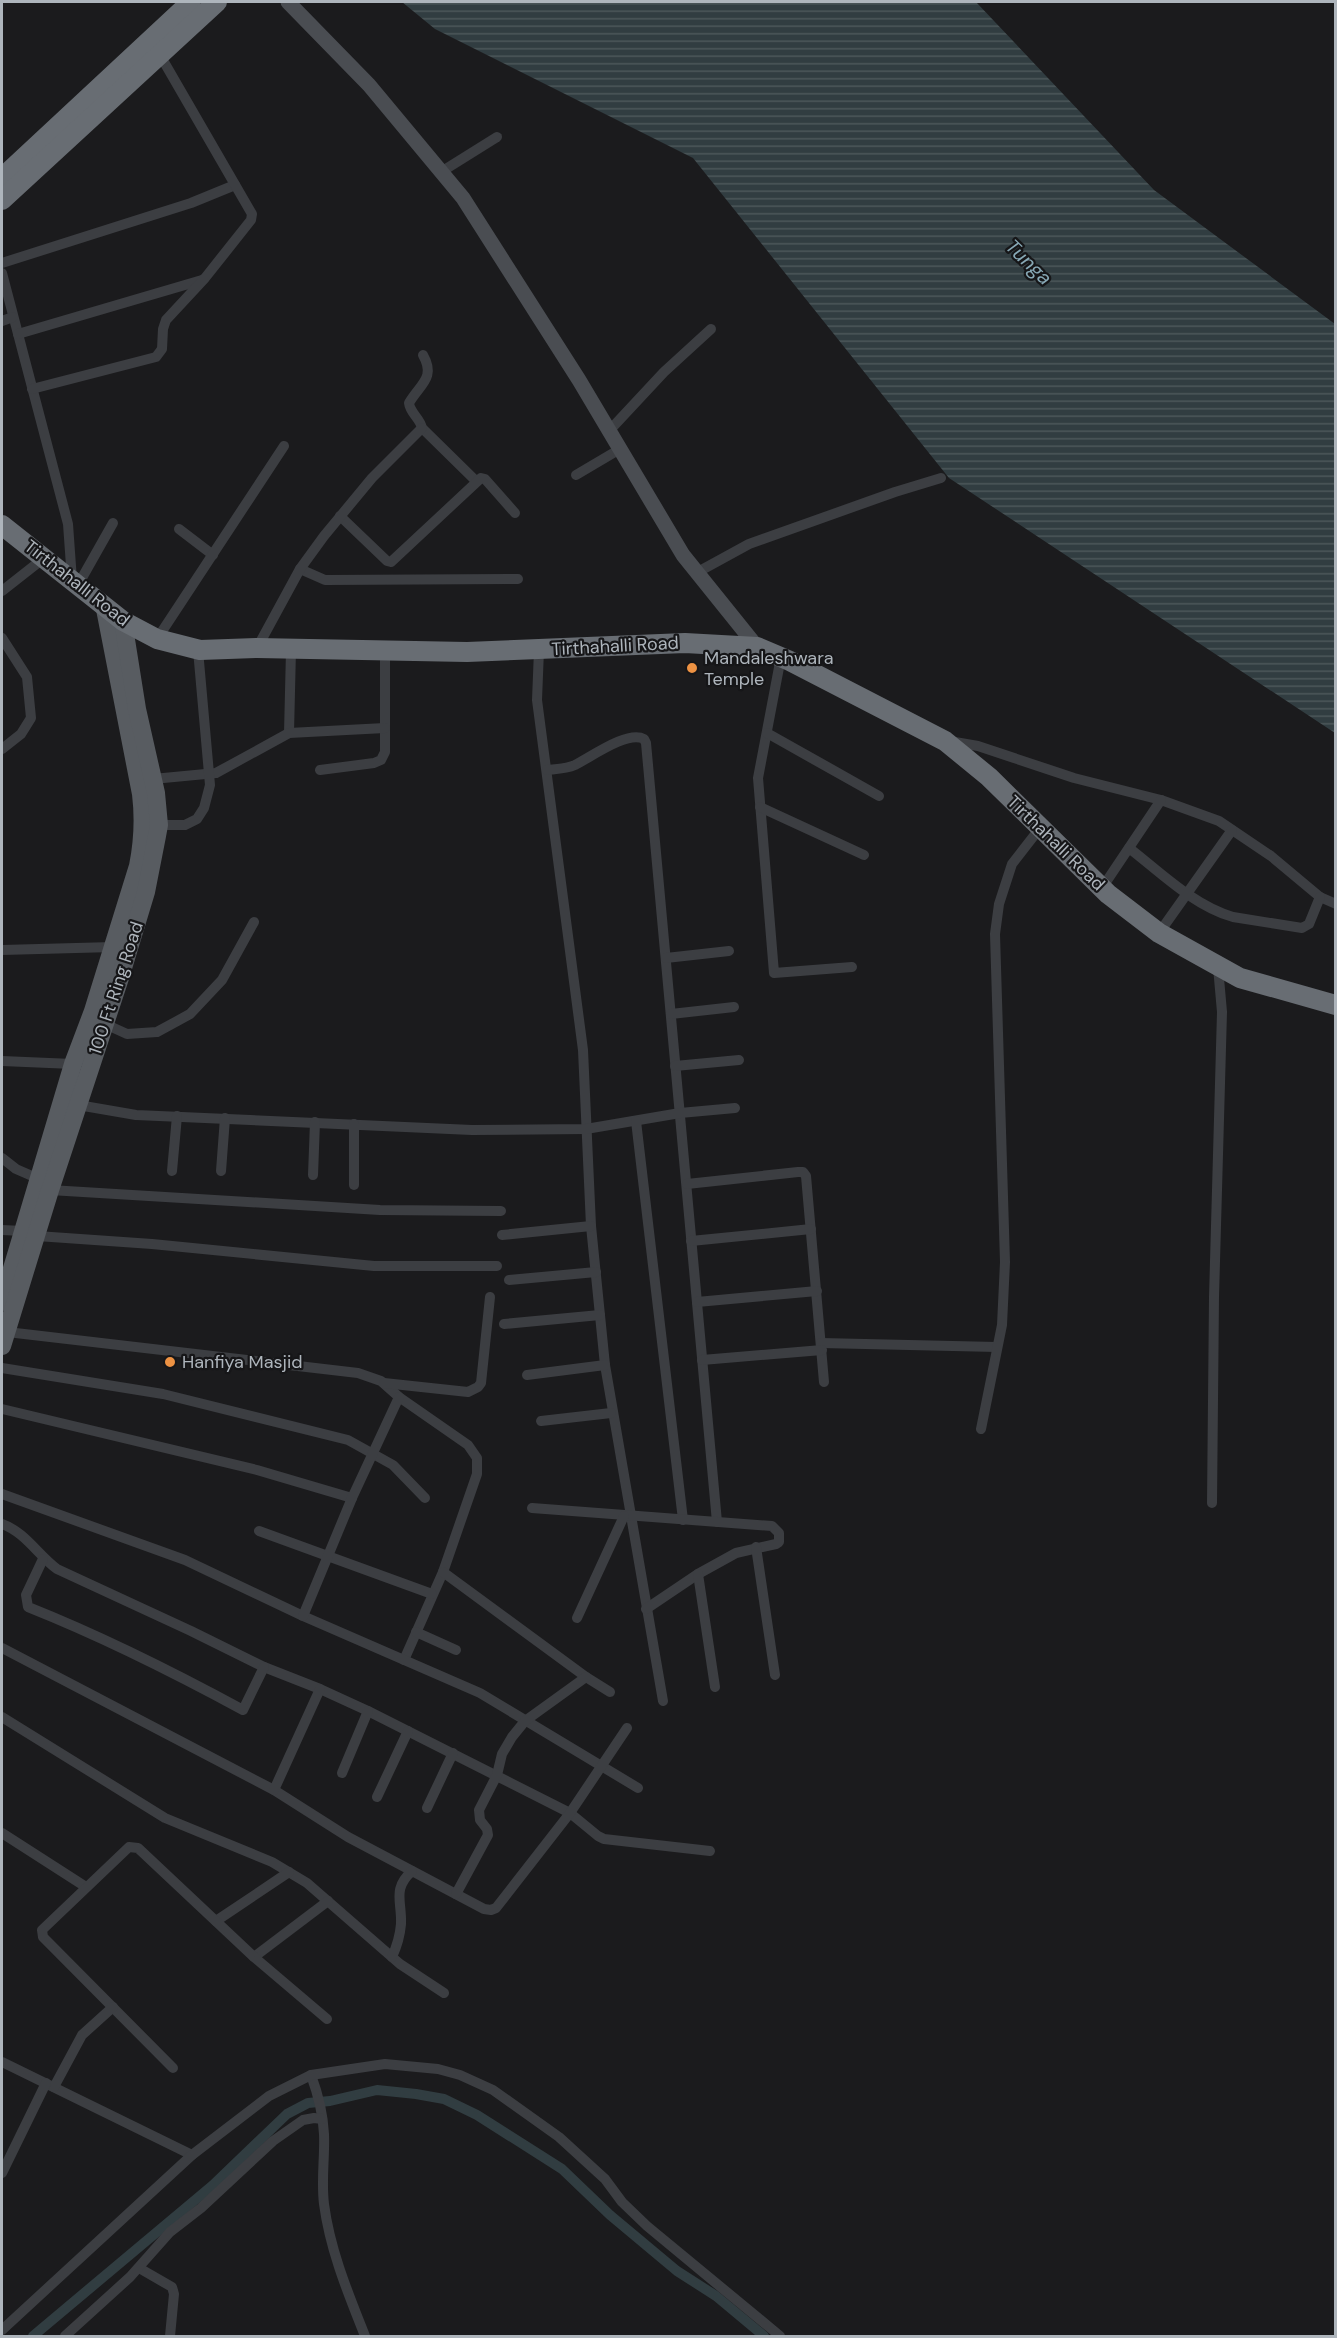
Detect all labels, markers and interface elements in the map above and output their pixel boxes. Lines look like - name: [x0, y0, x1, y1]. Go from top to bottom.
- water label: Tunga: [1000, 233, 1058, 291]
- street label: Tirthahalli Road: [19, 534, 135, 632]
- street label: Tirthahalli Road: [551, 631, 679, 661]
- place label: Mandaleshwara Temple: [704, 646, 834, 691]
- marker: Mandaleshwara Temple: [685, 661, 699, 675]
- street label: Tirthahalli Road: [1002, 790, 1110, 896]
- street label: 100 Ft Ring Road: [83, 918, 149, 1058]
- place label: Hanfiya Masjid: [182, 1350, 303, 1374]
- marker: Hanfiya Masjid: [163, 1355, 177, 1369]

